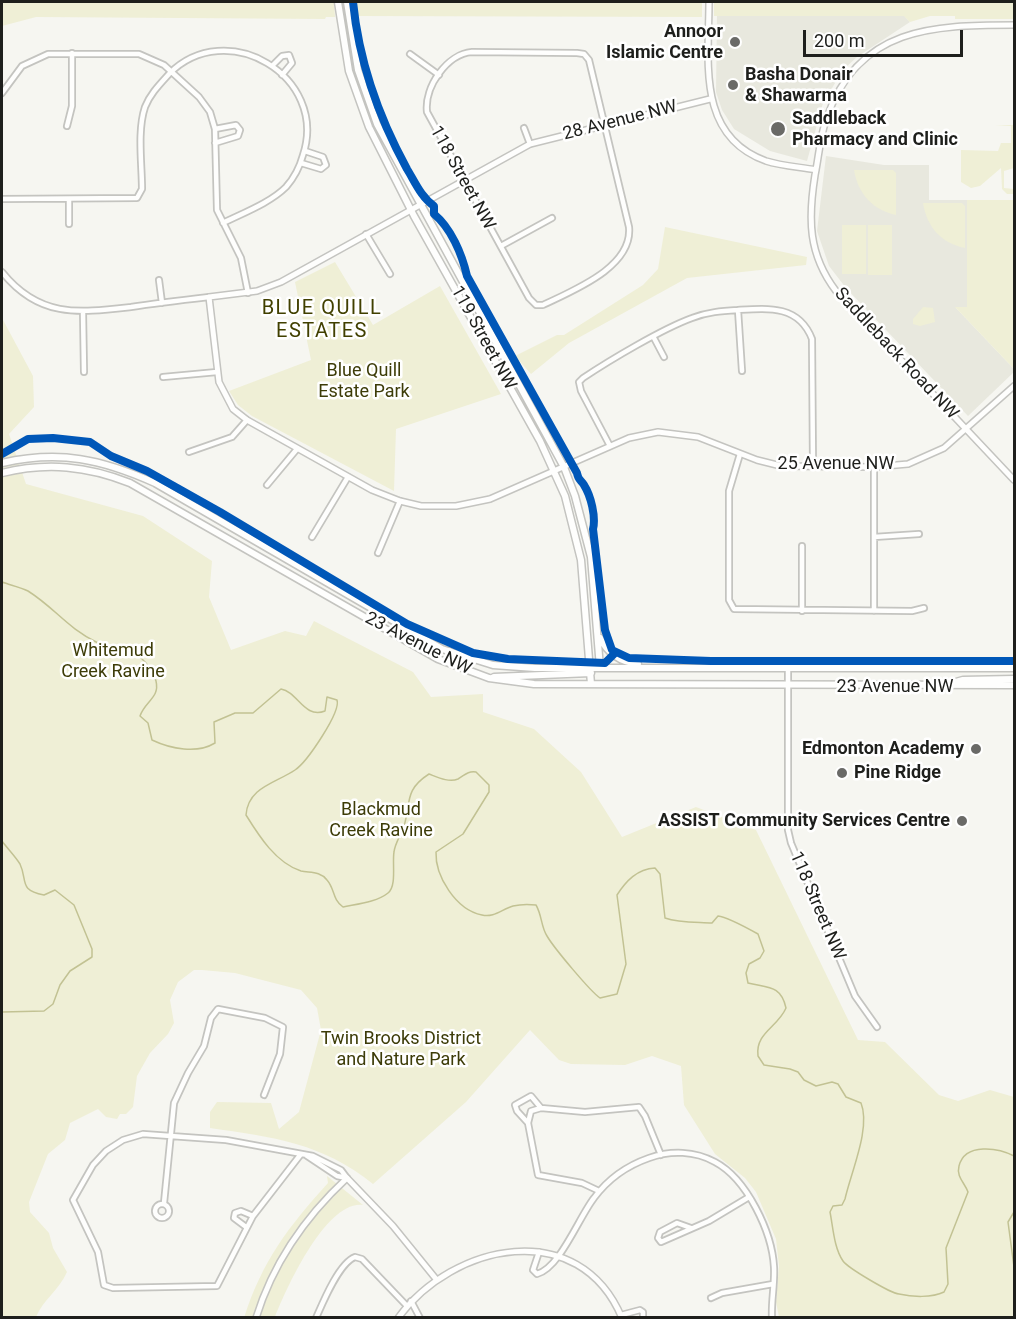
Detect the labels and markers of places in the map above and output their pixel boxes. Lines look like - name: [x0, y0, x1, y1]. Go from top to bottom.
- place label: Annoor Islamic Centre: [606, 21, 723, 63]
- marker: Annoor Islamic Centre: [728, 35, 742, 49]
- place label: Basha Donair & Shawarma: [745, 64, 852, 106]
- marker: Basha Donair & Shawarma: [726, 78, 740, 92]
- place label: Saddleback Pharmacy and Clinic: [792, 108, 958, 150]
- marker: Saddleback Pharmacy and Clinic: [769, 120, 787, 138]
- place label: Edmonton Academy: [802, 738, 964, 760]
- marker: Edmonton Academy: [969, 742, 983, 756]
- place label: Pine Ridge: [854, 762, 941, 784]
- marker: Pine Ridge: [835, 766, 849, 780]
- place label: ASSIST Community Services Centre: [658, 810, 950, 832]
- marker: ASSIST Community Services Centre: [955, 814, 969, 828]

